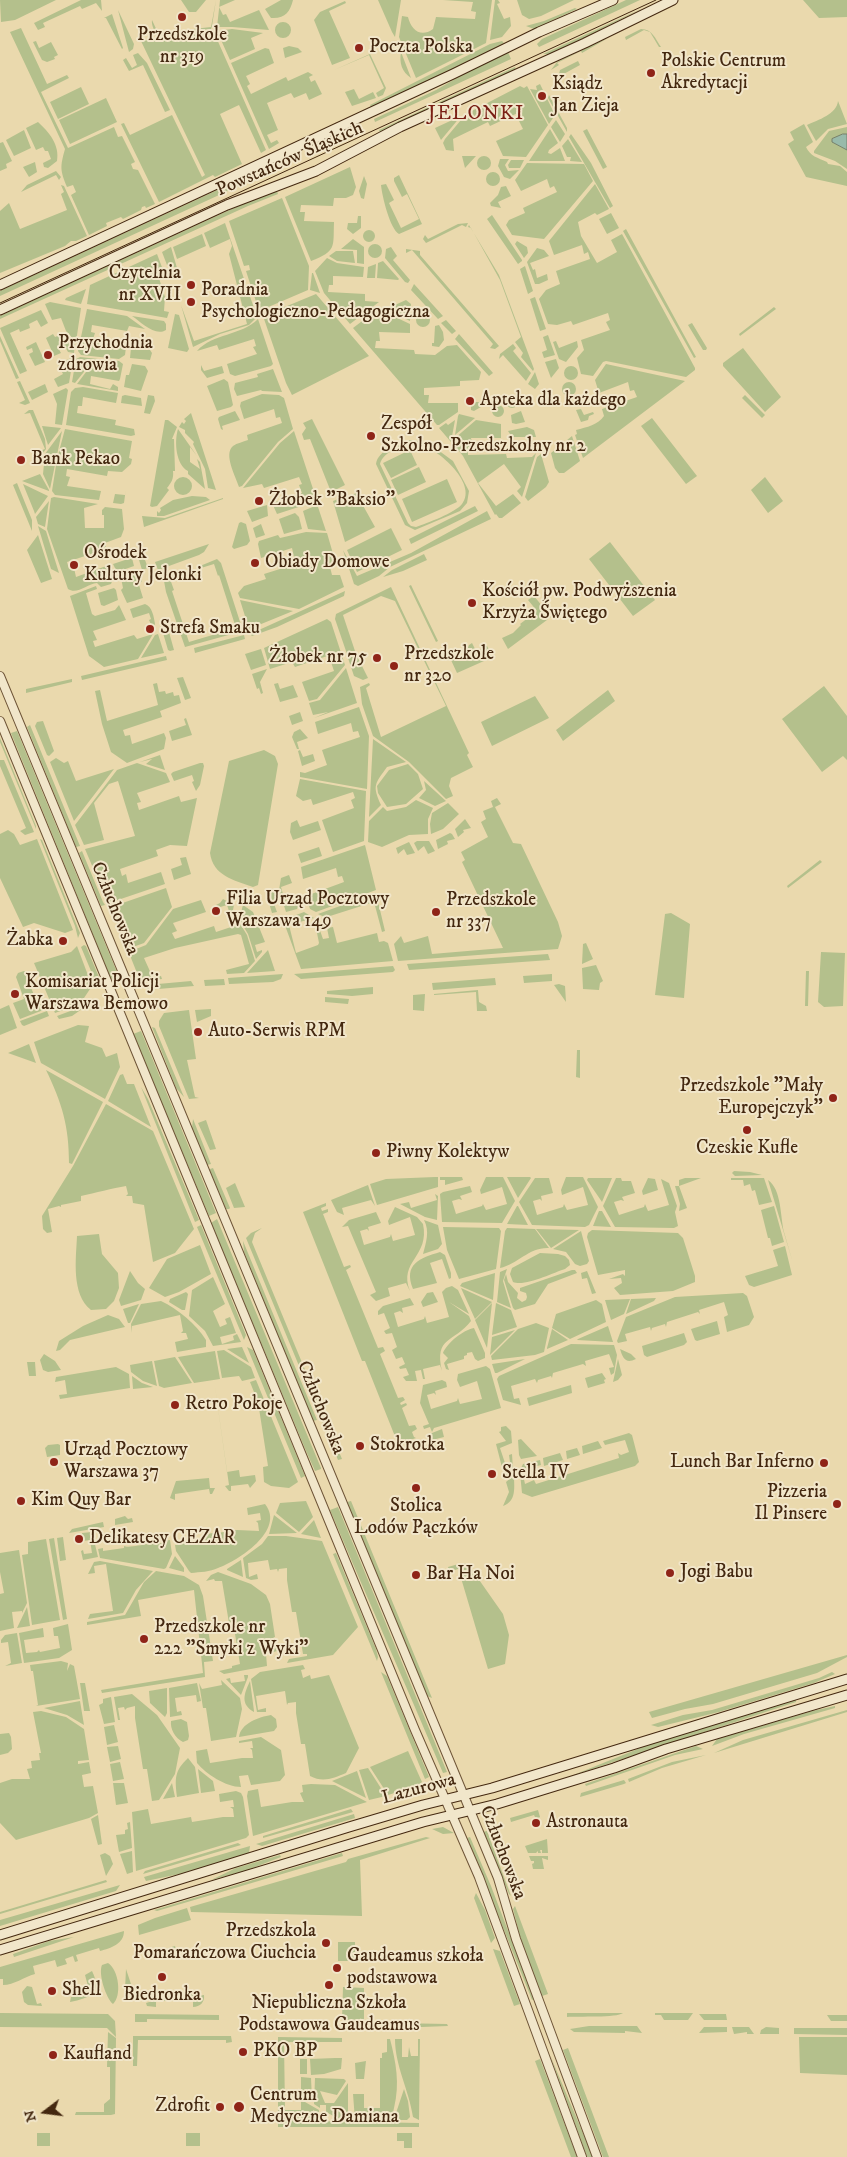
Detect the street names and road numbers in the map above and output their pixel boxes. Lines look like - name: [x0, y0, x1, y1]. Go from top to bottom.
- street label: Powstańców Śląskich: [213, 117, 367, 203]
- street label: Człuchowska: [85, 859, 143, 959]
- street label: Człuchowska: [291, 1358, 349, 1458]
- street label: Lazurowa: [380, 1769, 458, 1811]
- street label: Człuchowska: [474, 1803, 530, 1903]

